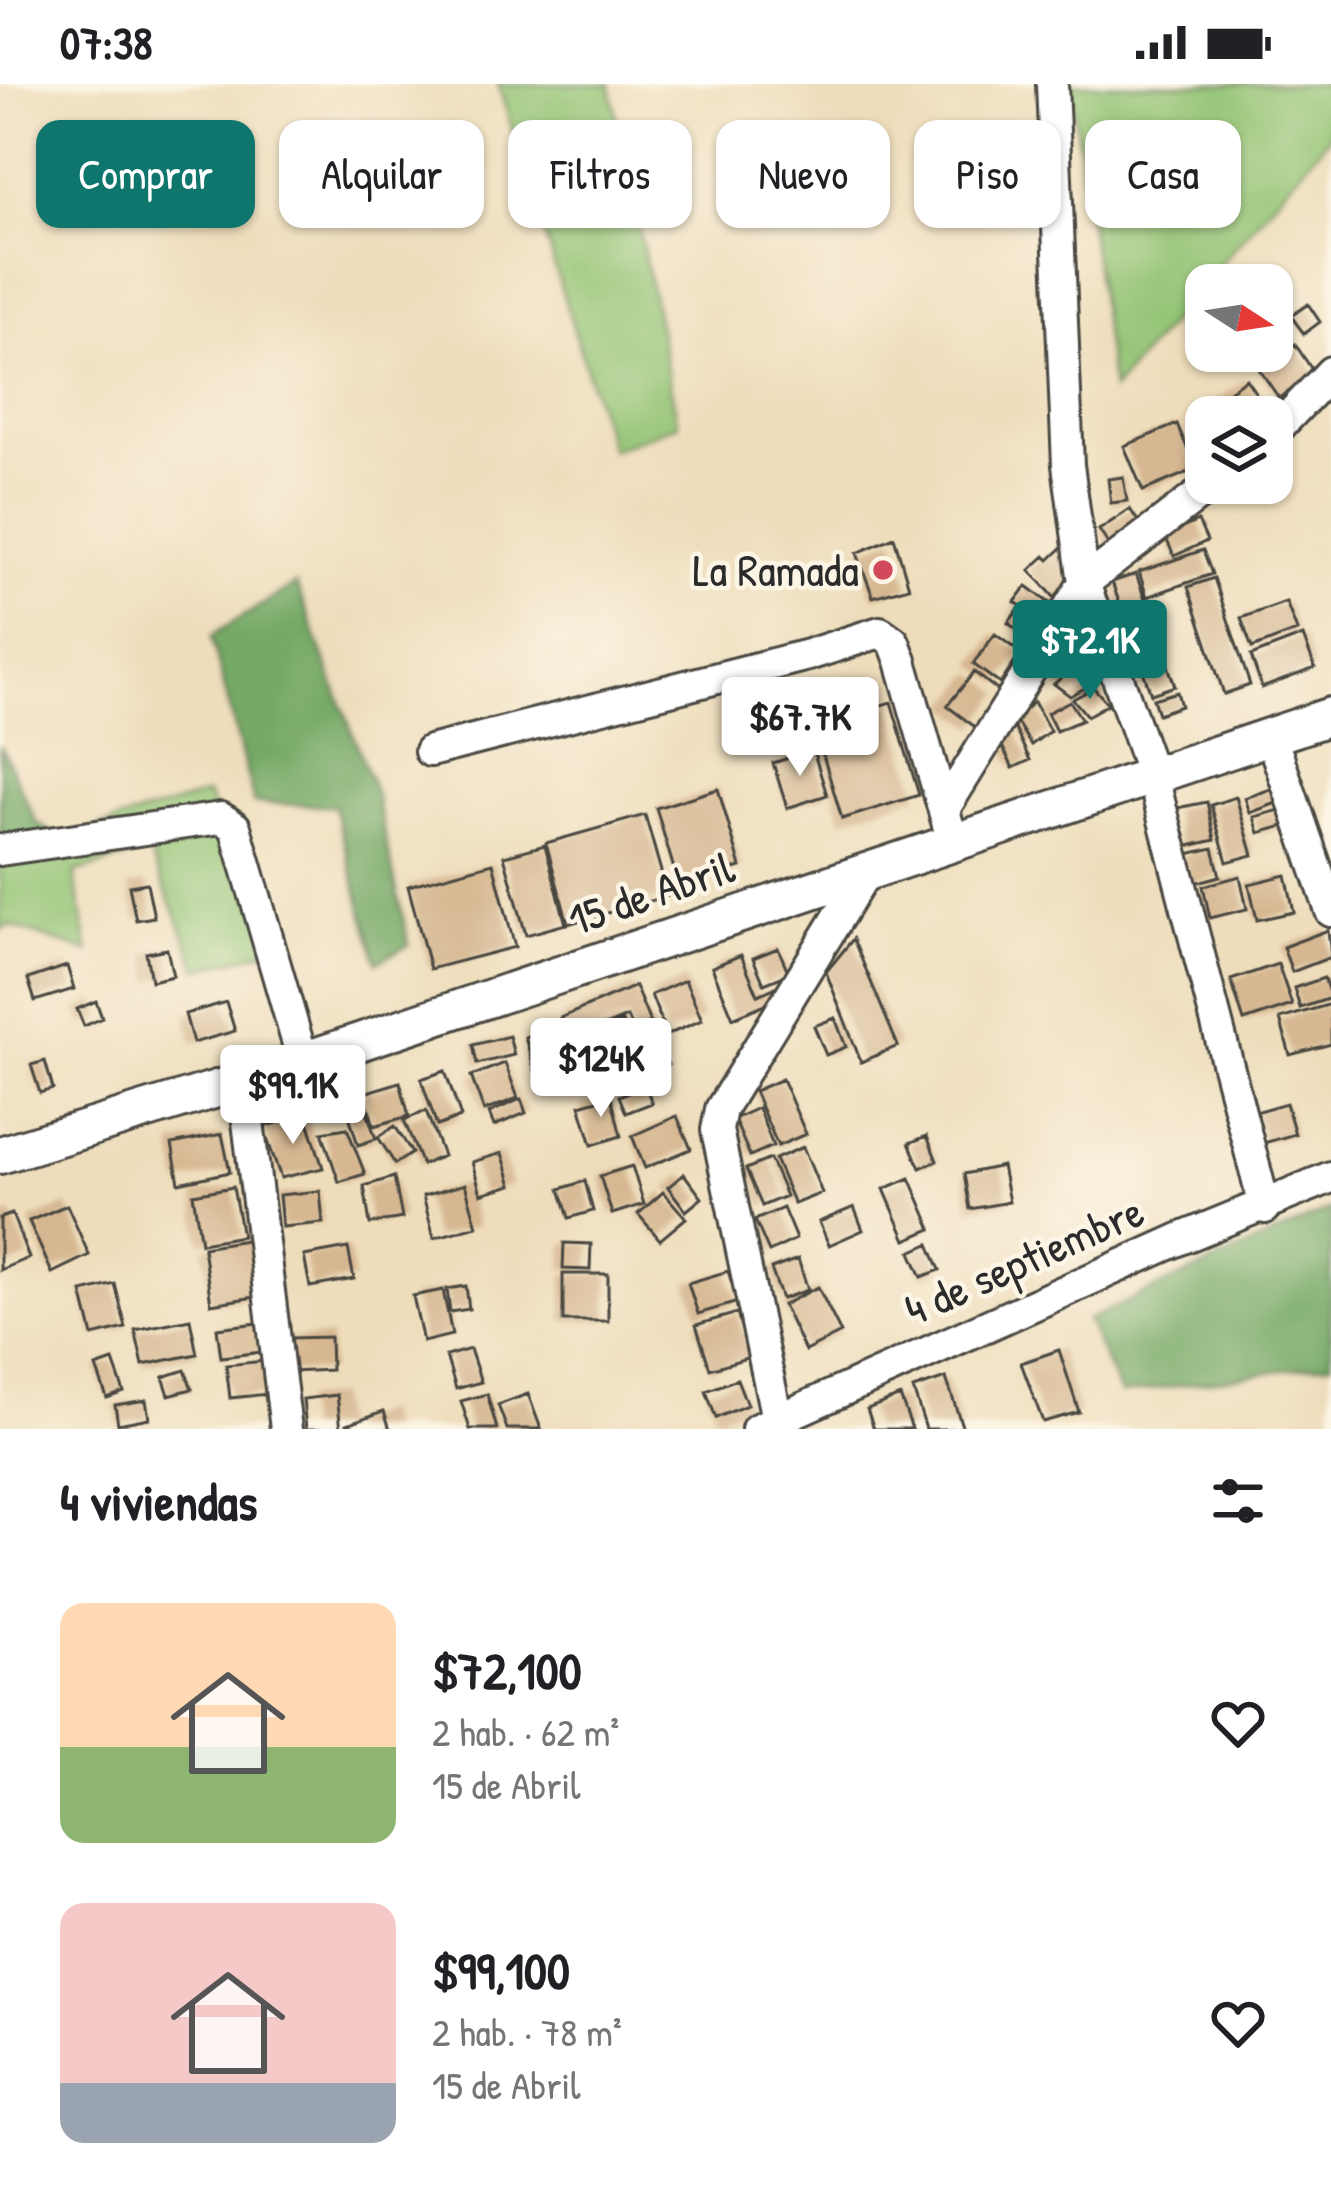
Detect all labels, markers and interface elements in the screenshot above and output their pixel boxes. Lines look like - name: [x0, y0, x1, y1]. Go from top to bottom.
- text: 07:38: [60, 12, 153, 73]
- chip: Comprar: [36, 120, 255, 228]
- chip: Alquilar: [279, 120, 484, 228]
- chip: Filtros: [508, 120, 692, 228]
- chip: Nuevo: [716, 120, 890, 228]
- chip: Piso: [914, 120, 1061, 228]
- chip: Casa: [1085, 120, 1241, 228]
- north arrow: [1185, 264, 1293, 372]
- map controls: [1185, 264, 1293, 504]
- button: layers: [1185, 396, 1293, 504]
- place label: La Ramada: [693, 539, 859, 600]
- marker: La Ramada: [870, 557, 896, 583]
- pin: $72.1K: [992, 600, 1188, 702]
- text: $72.1K: [1040, 612, 1140, 665]
- pin: $67.7K: [702, 677, 898, 779]
- text: $67.7K: [749, 689, 851, 742]
- street label: 15 de Abril: [560, 836, 742, 949]
- pin: $124K: [517, 1018, 685, 1120]
- text: $124K: [557, 1030, 645, 1083]
- pin: $99.1K: [195, 1045, 391, 1147]
- text: $99.1K: [247, 1057, 339, 1110]
- street label: 4 de septiembre: [895, 1180, 1153, 1339]
- text: 4 viviendas: [60, 1467, 257, 1536]
- icon: filters: [1205, 1468, 1271, 1534]
- text: $72,100: [432, 1636, 581, 1705]
- icon: home: [156, 1651, 300, 1795]
- icon: heart: [1205, 1690, 1271, 1756]
- text: 2 hab. · 62 m²: [432, 1705, 619, 1758]
- text: 15 de Abril: [432, 1758, 581, 1811]
- text: $99,100: [432, 1936, 570, 2005]
- icon: home: [156, 1951, 300, 2095]
- icon: heart: [1205, 1990, 1271, 2056]
- text: 2 hab. · 78 m²: [432, 2005, 622, 2058]
- text: 15 de Abril: [432, 2058, 581, 2111]

